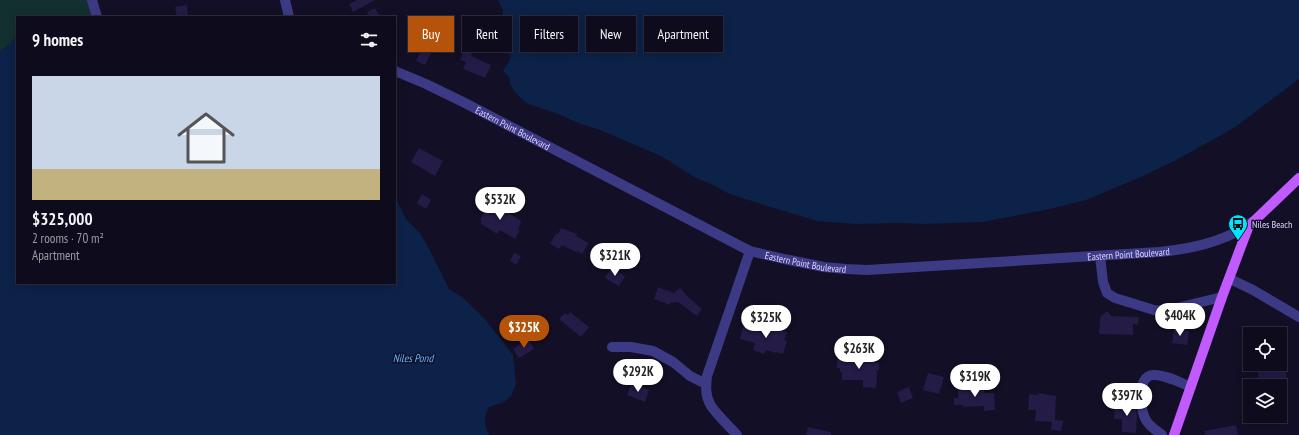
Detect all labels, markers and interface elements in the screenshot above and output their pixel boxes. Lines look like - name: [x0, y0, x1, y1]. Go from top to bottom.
- chip: Buy: [408, 16, 454, 52]
- chip: Rent: [462, 16, 512, 52]
- chip: Filters: [520, 16, 578, 52]
- chip: New: [586, 16, 636, 52]
- chip: Apartment: [644, 16, 723, 52]
- text: 9 homes: [32, 29, 83, 51]
- icon: filters: [358, 29, 380, 51]
- icon: home: [170, 102, 242, 174]
- street label: Eastern Point Boulevard: [473, 103, 552, 153]
- pin: $532K: [472, 187, 528, 221]
- text: $532K: [484, 191, 516, 208]
- text: $325,000: [32, 208, 93, 230]
- bus stop icon: Niles Beach: [1227, 213, 1249, 241]
- place label: Niles Beach: [1252, 218, 1292, 231]
- text: 2 rooms · 70 m²: [32, 230, 104, 247]
- pin: $321K: [587, 243, 643, 277]
- street label: Eastern Point Boulevard: [1087, 244, 1170, 263]
- text: Apartment: [32, 247, 80, 264]
- text: $321K: [599, 247, 631, 264]
- street label: Eastern Point Boulevard: [764, 248, 847, 275]
- pin: $404K: [1152, 303, 1208, 337]
- pin: $325K: [738, 305, 794, 339]
- text: $404K: [1164, 307, 1196, 324]
- text: $325K: [750, 309, 782, 326]
- pin: $325K: [496, 315, 552, 349]
- text: $325K: [508, 319, 540, 336]
- map controls: [1243, 327, 1287, 423]
- button: locate: [1243, 327, 1287, 371]
- pin: $263K: [831, 336, 887, 370]
- text: $263K: [843, 340, 875, 357]
- water label: Niles Pond: [393, 351, 435, 365]
- pin: $292K: [610, 359, 666, 393]
- text: $292K: [622, 363, 654, 380]
- pin: $319K: [947, 364, 1003, 398]
- text: $319K: [959, 368, 991, 385]
- button: layers: [1243, 379, 1287, 423]
- pin: $397K: [1099, 383, 1155, 417]
- text: $397K: [1111, 387, 1143, 404]

